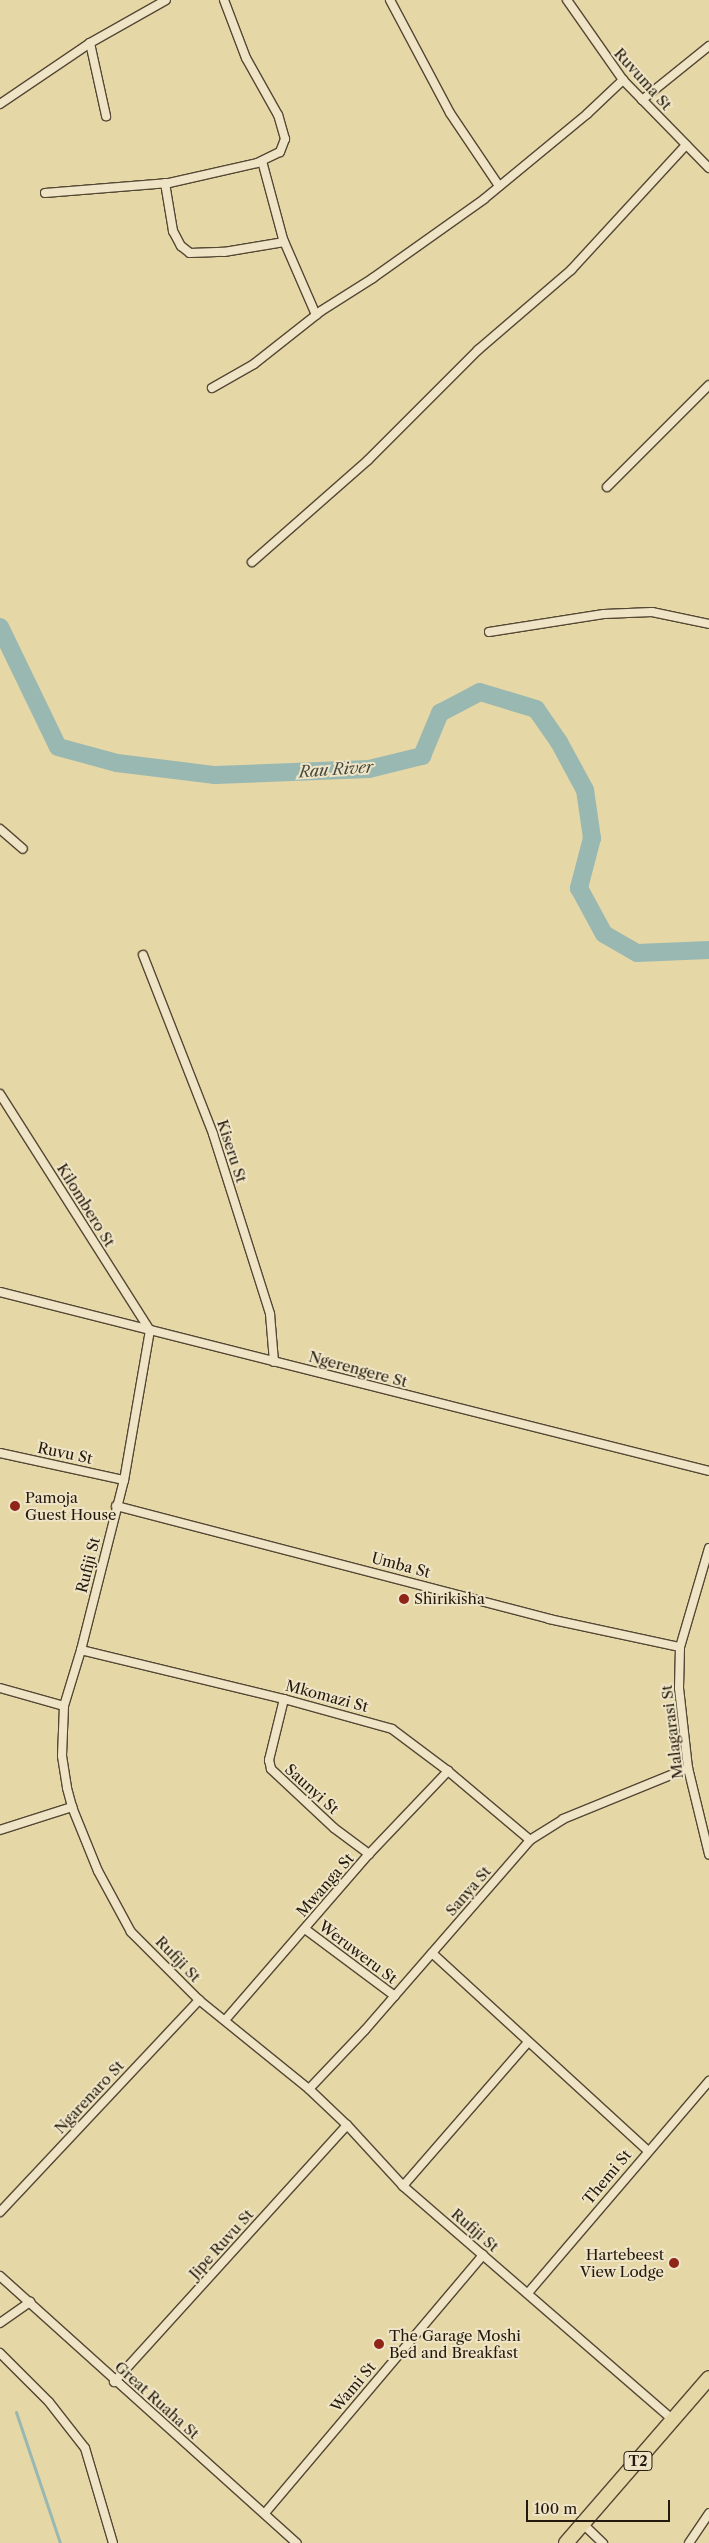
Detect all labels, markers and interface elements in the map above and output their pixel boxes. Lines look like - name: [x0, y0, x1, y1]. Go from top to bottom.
- street label: Ruvuma St: [610, 44, 676, 114]
- water label: Rau River: [298, 757, 374, 781]
- street label: Kiseru St: [213, 1117, 251, 1185]
- street label: Kilombero St: [53, 1160, 119, 1250]
- street label: Ngerengere St: [307, 1347, 409, 1391]
- street label: Ruvu St: [36, 1438, 94, 1468]
- place label: Pamoja Guest House: [25, 1488, 116, 1523]
- marker: Pamoja Guest House: [9, 1500, 21, 1512]
- street label: Rufiji St: [72, 1535, 104, 1595]
- street label: Umba St: [369, 1548, 433, 1582]
- place label: Shirikisha: [414, 1590, 485, 1608]
- marker: Shirikisha: [398, 1593, 410, 1605]
- street label: Mkomazi St: [284, 1676, 370, 1716]
- street label: Malagarasi St: [657, 1684, 687, 1780]
- street label: Saunyi St: [281, 1760, 343, 1818]
- street label: Mwanga St: [293, 1850, 357, 1920]
- street label: Sanya St: [442, 1862, 494, 1920]
- street label: Weruweru St: [315, 1917, 401, 1987]
- street label: Rufiji St: [152, 1932, 204, 1986]
- street label: Ngarenaro St: [51, 2057, 127, 2137]
- street label: Themi St: [579, 2146, 635, 2208]
- street label: Rufiji St: [448, 2205, 502, 2255]
- street label: Jipe Ruvu St: [185, 2206, 257, 2282]
- place label: Hartebeest View Lodge: [580, 2245, 664, 2280]
- marker: Hartebeest View Lodge: [668, 2257, 680, 2269]
- place label: The Garage Moshi Bed and Breakfast: [389, 2326, 521, 2361]
- marker: The Garage Moshi Bed and Breakfast: [373, 2338, 385, 2350]
- street label: Great Ruaha St: [111, 2357, 203, 2443]
- street label: Wami St: [327, 2358, 379, 2416]
- road number: T2: [623, 2450, 653, 2472]
- scale bar: [529, 2490, 673, 2522]
- text: 100 m: [534, 2499, 577, 2518]

